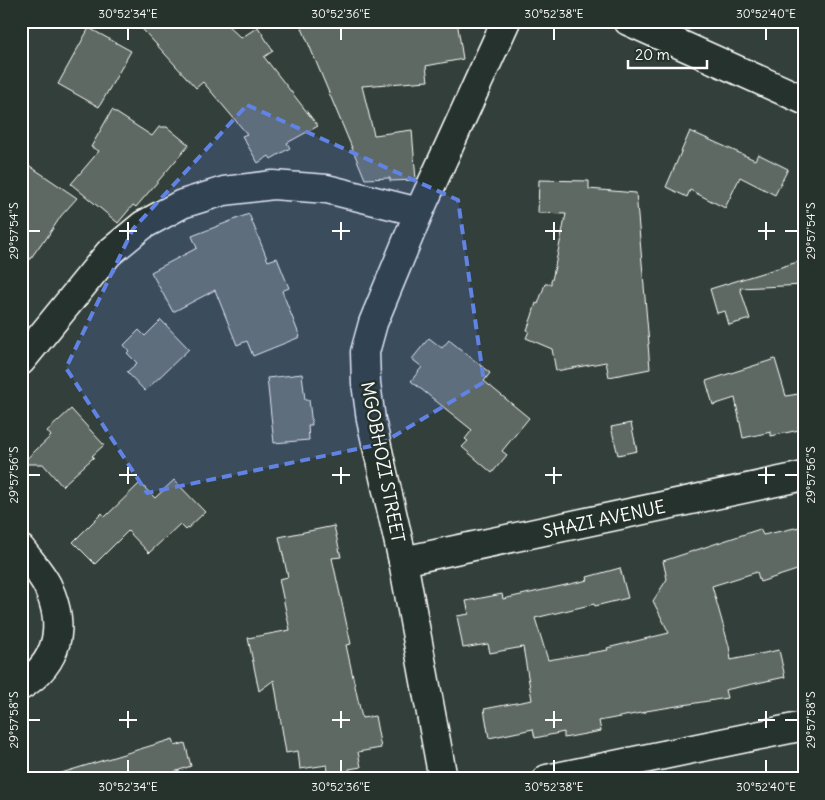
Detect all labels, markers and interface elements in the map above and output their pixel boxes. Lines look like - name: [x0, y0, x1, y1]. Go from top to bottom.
- text: 30°52'34"E: [98, 6, 158, 21]
- text: 30°52'36"E: [311, 6, 371, 21]
- text: 30°52'38"E: [524, 6, 584, 21]
- text: 30°52'40"E: [736, 6, 796, 21]
- scale bar: [628, 38, 706, 70]
- text: 20 m: [635, 45, 670, 64]
- text: 29°57'54"S: [6, 202, 21, 260]
- text: 29°57'54"S: [803, 202, 818, 260]
- street label: MGOBHOZI STREET: [356, 379, 410, 545]
- text: 29°57'56"S: [6, 446, 21, 504]
- text: 29°57'56"S: [803, 446, 818, 504]
- street label: SHAZI AVENUE: [540, 495, 668, 543]
- text: 29°57'58"S: [6, 691, 21, 749]
- text: 29°57'58"S: [803, 691, 818, 749]
- text: 30°52'34"E: [98, 779, 158, 794]
- text: 30°52'36"E: [311, 779, 371, 794]
- text: 30°52'38"E: [524, 779, 584, 794]
- text: 30°52'40"E: [736, 779, 796, 794]

